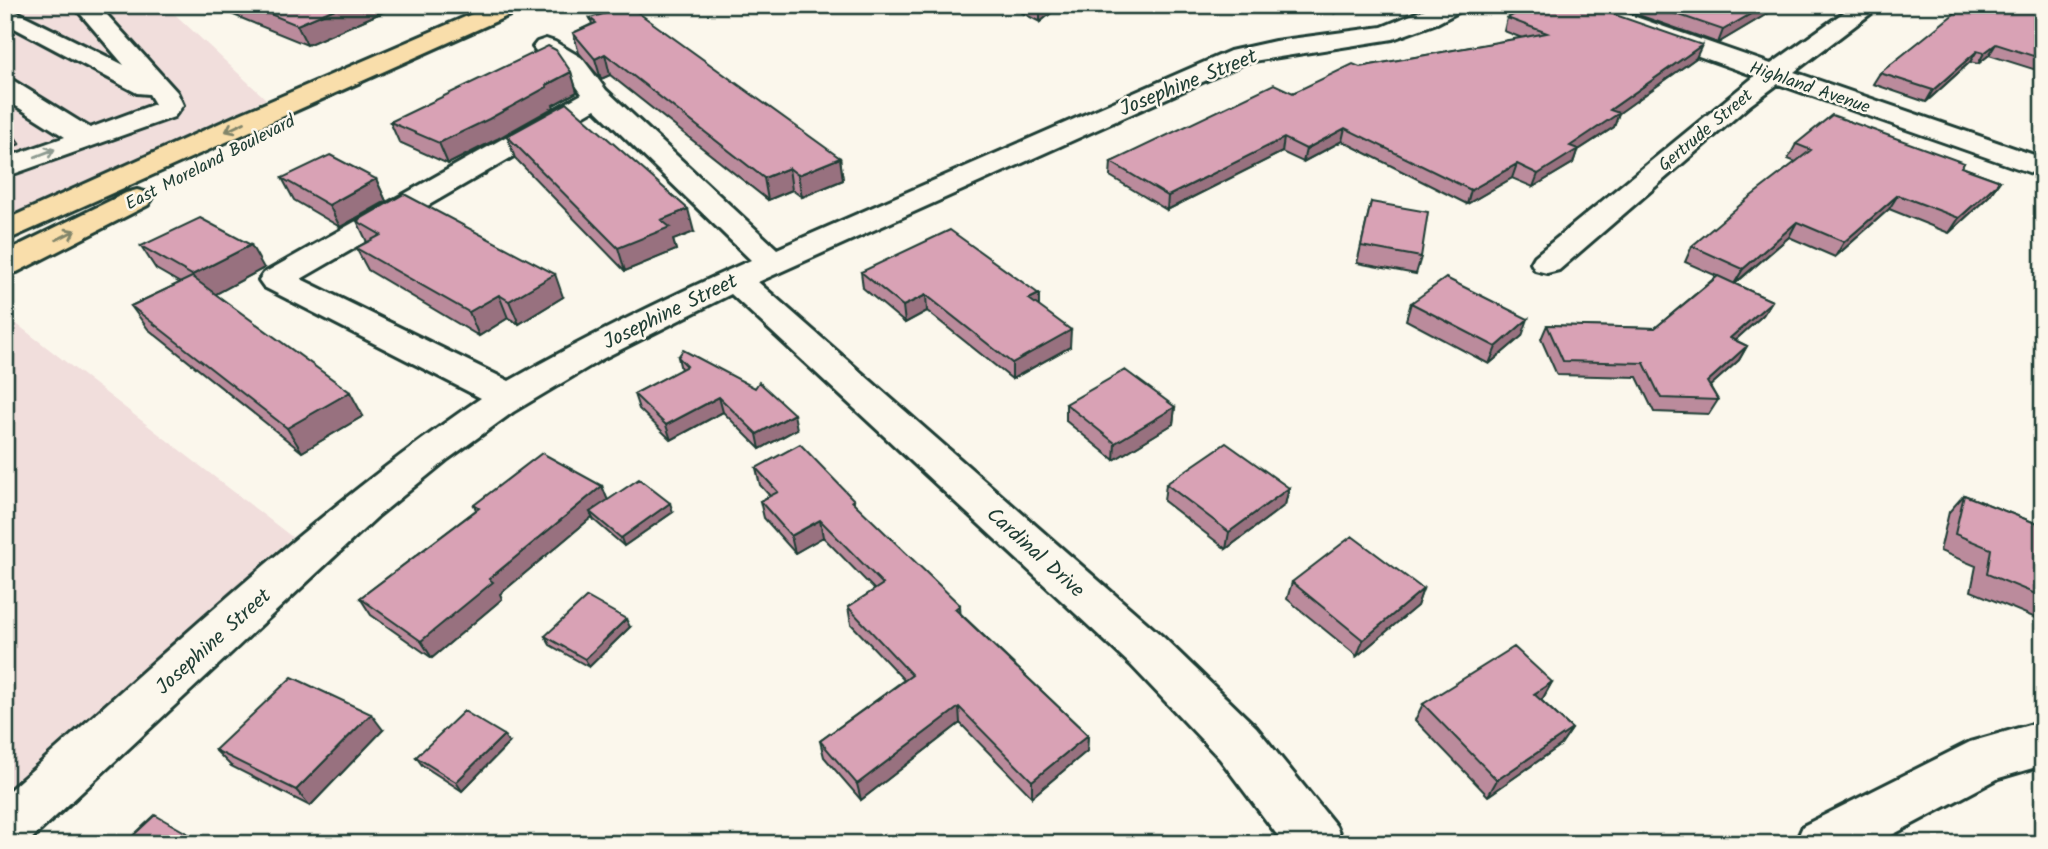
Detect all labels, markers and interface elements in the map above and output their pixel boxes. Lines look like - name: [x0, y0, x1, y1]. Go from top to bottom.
- street label: Josephine Street: [1115, 40, 1263, 126]
- street label: Highland Avenue: [1745, 54, 1874, 123]
- street label: Gertrude Street: [1652, 82, 1761, 180]
- street label: East Moreland Boulevard: [120, 107, 302, 219]
- one-way arrow: [225, 121, 246, 134]
- one-way arrow: [34, 145, 56, 158]
- one-way arrow: [55, 227, 76, 241]
- street label: Josephine Street: [598, 265, 744, 359]
- street label: Cardinal Drive: [978, 500, 1092, 607]
- street label: Josephine Street: [149, 580, 280, 703]

